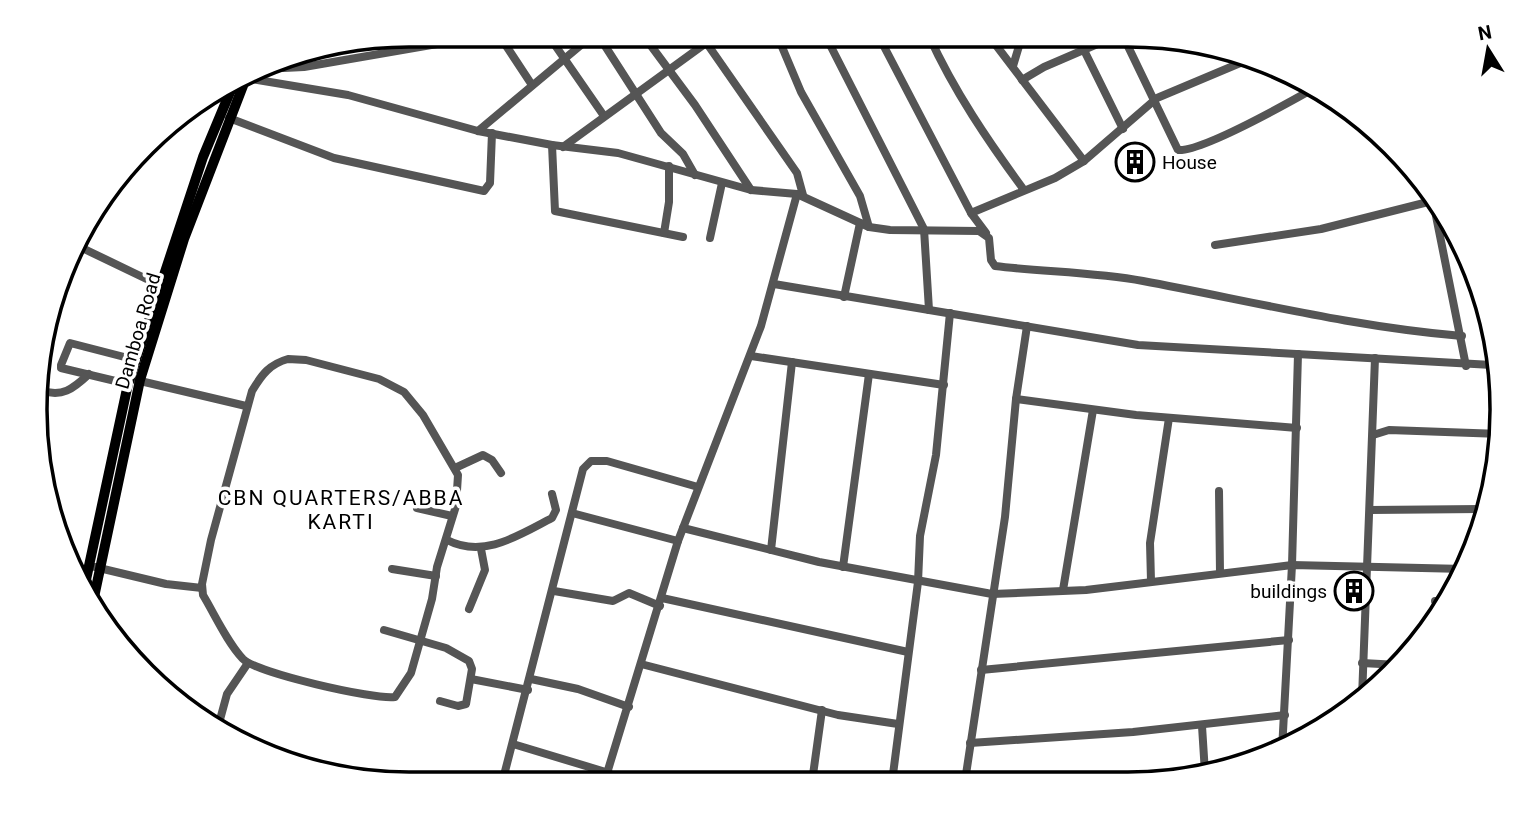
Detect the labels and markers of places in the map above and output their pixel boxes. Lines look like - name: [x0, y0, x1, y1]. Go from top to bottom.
- building icon: House: [1114, 141, 1156, 183]
- place label: House: [1162, 151, 1217, 174]
- building icon: buildings: [1333, 570, 1375, 612]
- place label: buildings: [1250, 580, 1327, 603]

